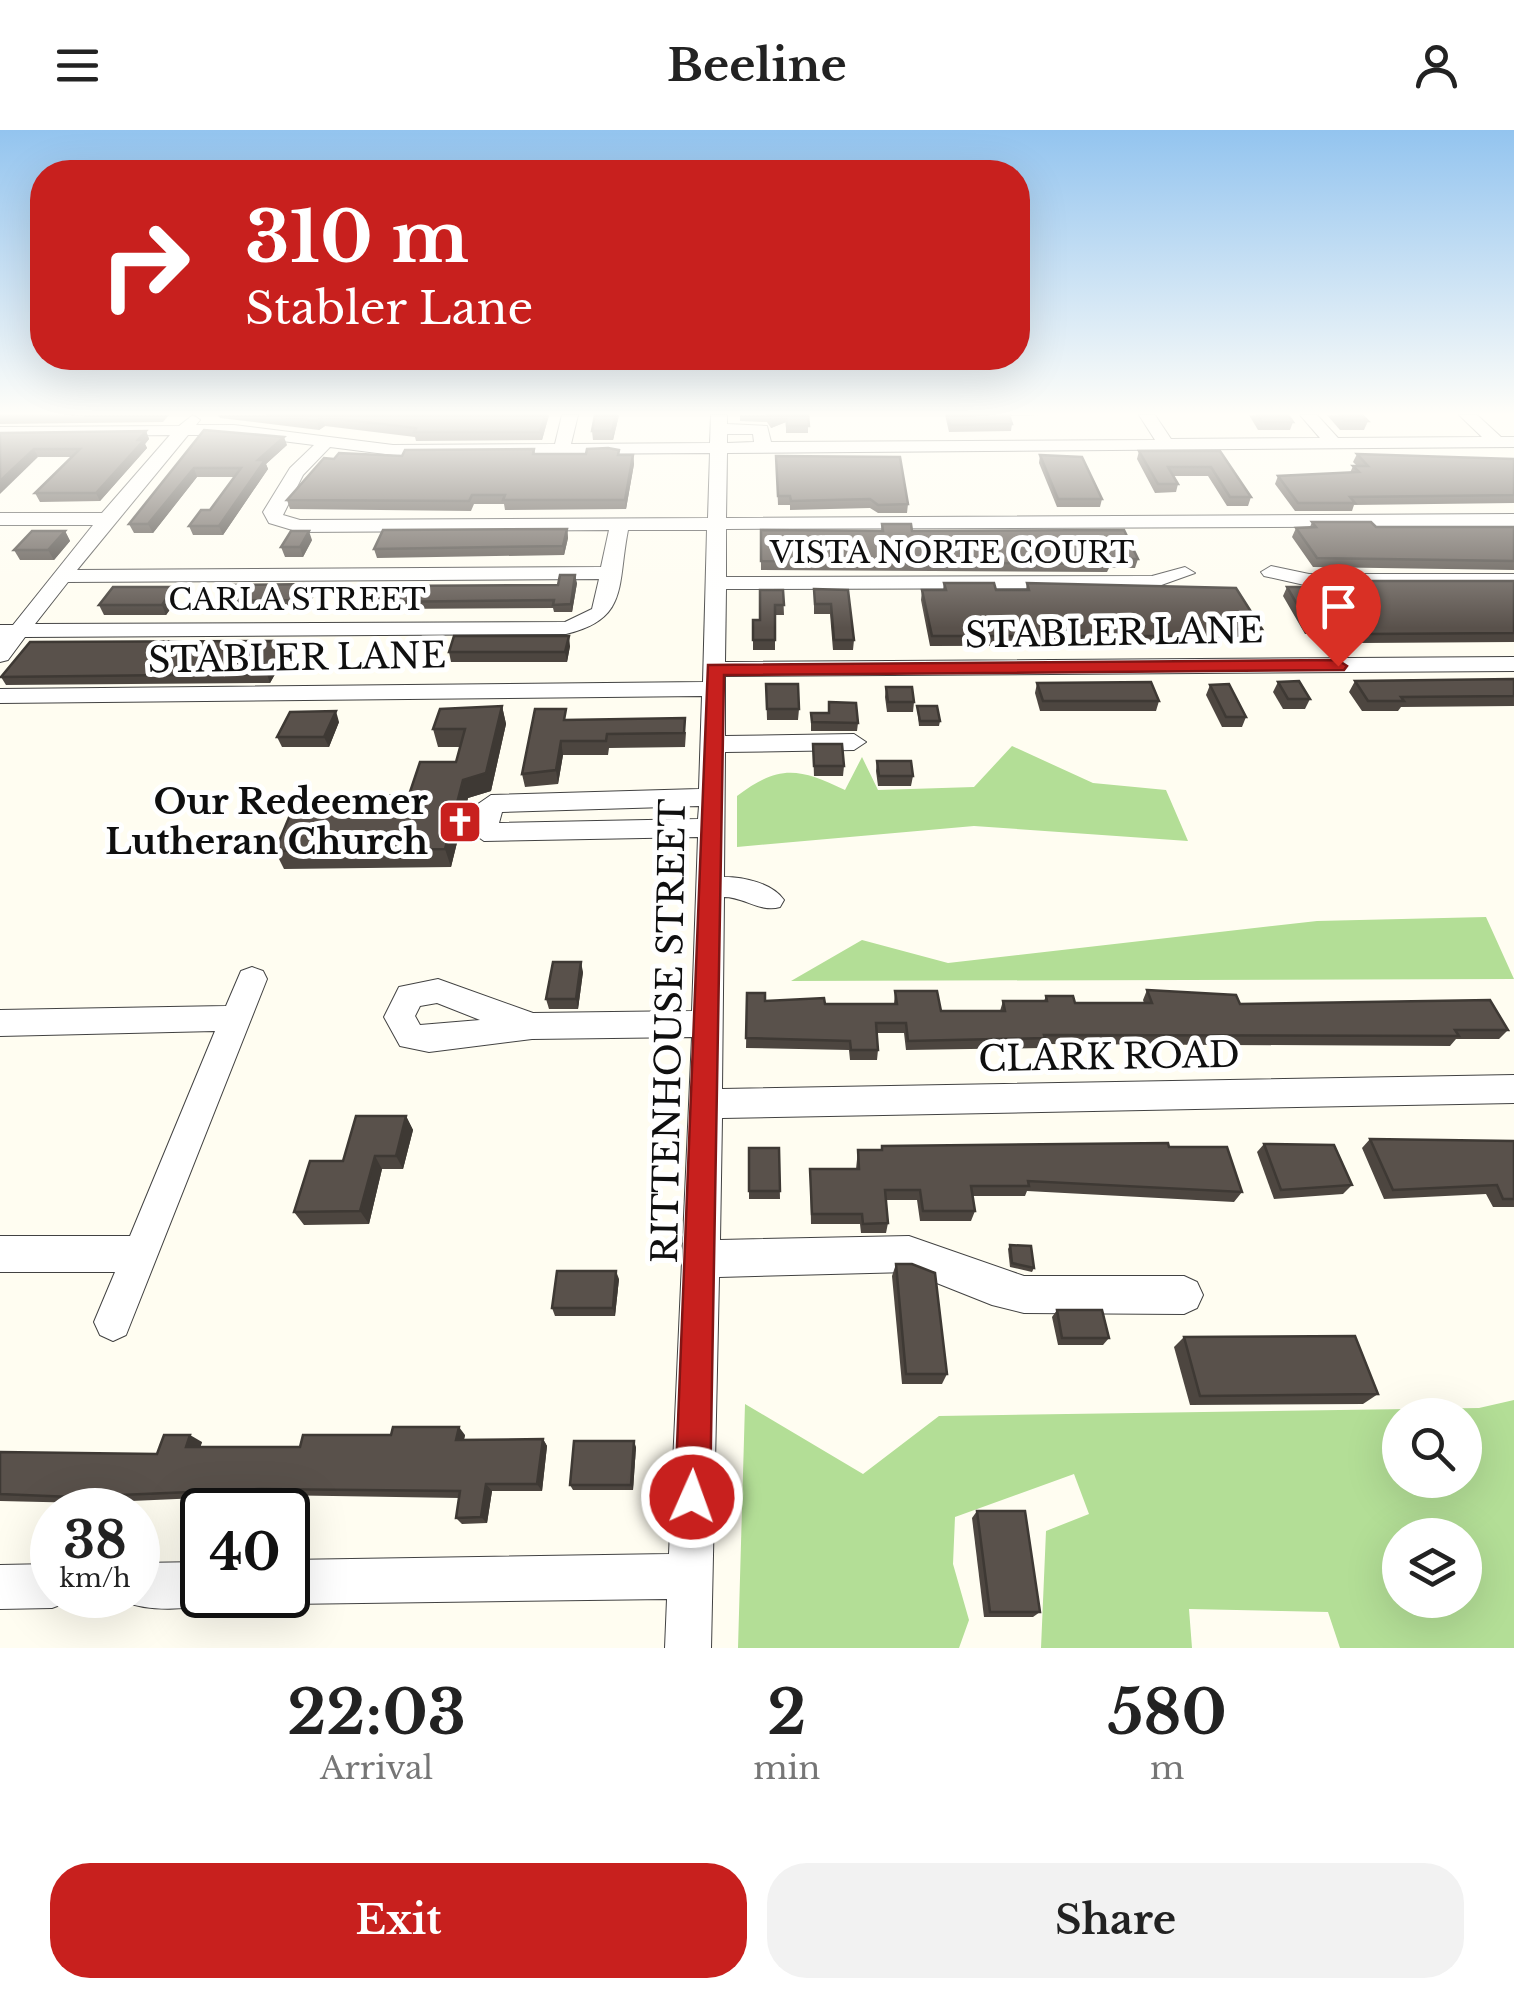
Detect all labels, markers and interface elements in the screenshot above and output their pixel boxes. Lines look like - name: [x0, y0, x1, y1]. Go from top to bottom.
- text: Beeline: [667, 37, 847, 93]
- icon: menu: [50, 38, 105, 93]
- icon: person: [1409, 38, 1464, 93]
- text: 310 m: [245, 194, 469, 281]
- icon: right: [80, 200, 210, 330]
- text: Stabler Lane: [245, 280, 533, 336]
- street label: VISTA NORTE COURT: [769, 534, 1134, 571]
- pin: [1296, 564, 1381, 667]
- icon: arrive: [1311, 579, 1366, 634]
- street label: CARLA STREET: [168, 581, 426, 618]
- street label: STABLER LANE: [964, 608, 1264, 657]
- street label: STABLER LANE: [147, 633, 447, 682]
- place label: Our Redeemer Lutheran Church: [105, 780, 429, 863]
- street label: RITTENHOUSE STREET: [643, 798, 694, 1264]
- church icon: Our Redeemer Lutheran Church: [437, 799, 483, 845]
- street label: CLARK ROAD: [978, 1033, 1240, 1080]
- map controls: [1382, 1398, 1482, 1618]
- button: search: [1382, 1398, 1482, 1498]
- position arrow: [640, 1445, 744, 1549]
- speed limit sign: 40: [180, 1488, 310, 1618]
- text: 38: [63, 1509, 127, 1572]
- button: layers: [1382, 1518, 1482, 1618]
- text: km/h: [60, 1563, 130, 1594]
- text: 22:03: [287, 1676, 466, 1750]
- text: 2: [767, 1676, 806, 1750]
- text: 580: [1108, 1676, 1227, 1750]
- text: Arrival: [320, 1748, 433, 1788]
- text: min: [753, 1748, 820, 1788]
- text: m: [1150, 1748, 1184, 1788]
- button: Exit: [50, 1863, 747, 1978]
- button: Share: [767, 1863, 1464, 1978]

